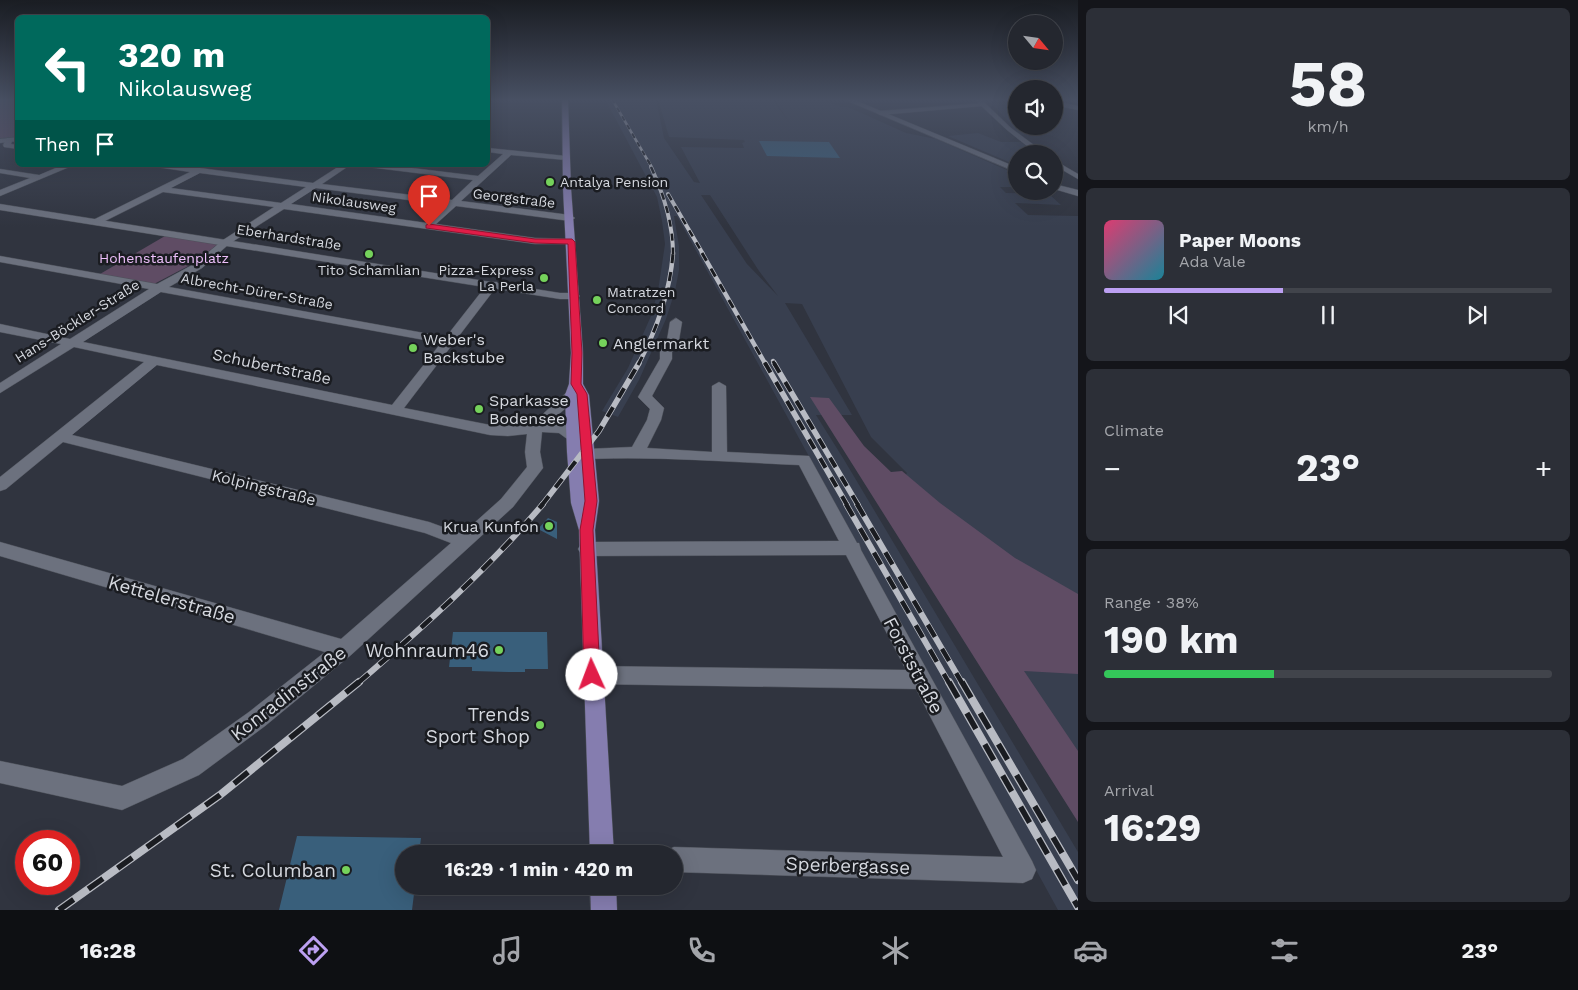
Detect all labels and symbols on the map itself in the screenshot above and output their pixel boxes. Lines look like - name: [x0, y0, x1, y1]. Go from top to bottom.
- north arrow: [1008, 15, 1062, 70]
- place label: Antalya Pension: [560, 174, 668, 190]
- pin: [408, 175, 450, 226]
- marker: Antalya Pension: [544, 176, 556, 188]
- street label: Georgstraße: [472, 185, 556, 211]
- street label: Nikolausweg: [311, 188, 398, 216]
- street label: Eberhardstraße: [236, 221, 342, 253]
- marker: Tito Schamlian: [363, 248, 375, 260]
- park label: Hohenstaufenplatz: [99, 250, 229, 266]
- place label: Tito Schamlian: [318, 262, 420, 278]
- place label: Pizza-Express La Perla: [438, 262, 534, 294]
- street label: Albrecht-Dürer-Straße: [180, 270, 334, 312]
- marker: Pizza-Express La Perla: [538, 272, 550, 284]
- street label: Hans-Böckler-Straße: [12, 276, 142, 366]
- place label: Matratzen Concord: [607, 284, 676, 316]
- marker: Matratzen Concord: [591, 294, 603, 306]
- place label: Weber's Backstube: [423, 330, 505, 367]
- place label: Anglermarkt: [613, 334, 710, 353]
- marker: Anglermarkt: [597, 337, 609, 349]
- marker: Weber's Backstube: [407, 342, 419, 354]
- street label: Schubertstraße: [211, 345, 333, 388]
- place label: Sparkasse Bodensee: [489, 391, 569, 428]
- marker: Sparkasse Bodensee: [473, 403, 485, 415]
- street label: Kolpingstraße: [210, 465, 318, 510]
- place label: Krua Kunfon: [443, 517, 539, 536]
- marker: Krua Kunfon: [543, 520, 555, 532]
- street label: Kettelerstraße: [106, 570, 238, 629]
- street label: Forststraße: [878, 613, 949, 718]
- place label: Wohnraum46: [365, 639, 489, 662]
- street label: Konradinstraße: [226, 641, 351, 746]
- marker: Wohnraum46: [493, 644, 505, 656]
- position arrow: [565, 648, 617, 700]
- place label: Trends Sport Shop: [426, 703, 530, 748]
- marker: Trends Sport Shop: [534, 719, 546, 731]
- speed limit sign: 60: [15, 830, 80, 895]
- street label: Sperbergasse: [785, 852, 911, 879]
- place label: St. Columban: [210, 859, 336, 882]
- marker: St. Columban: [340, 864, 352, 876]

